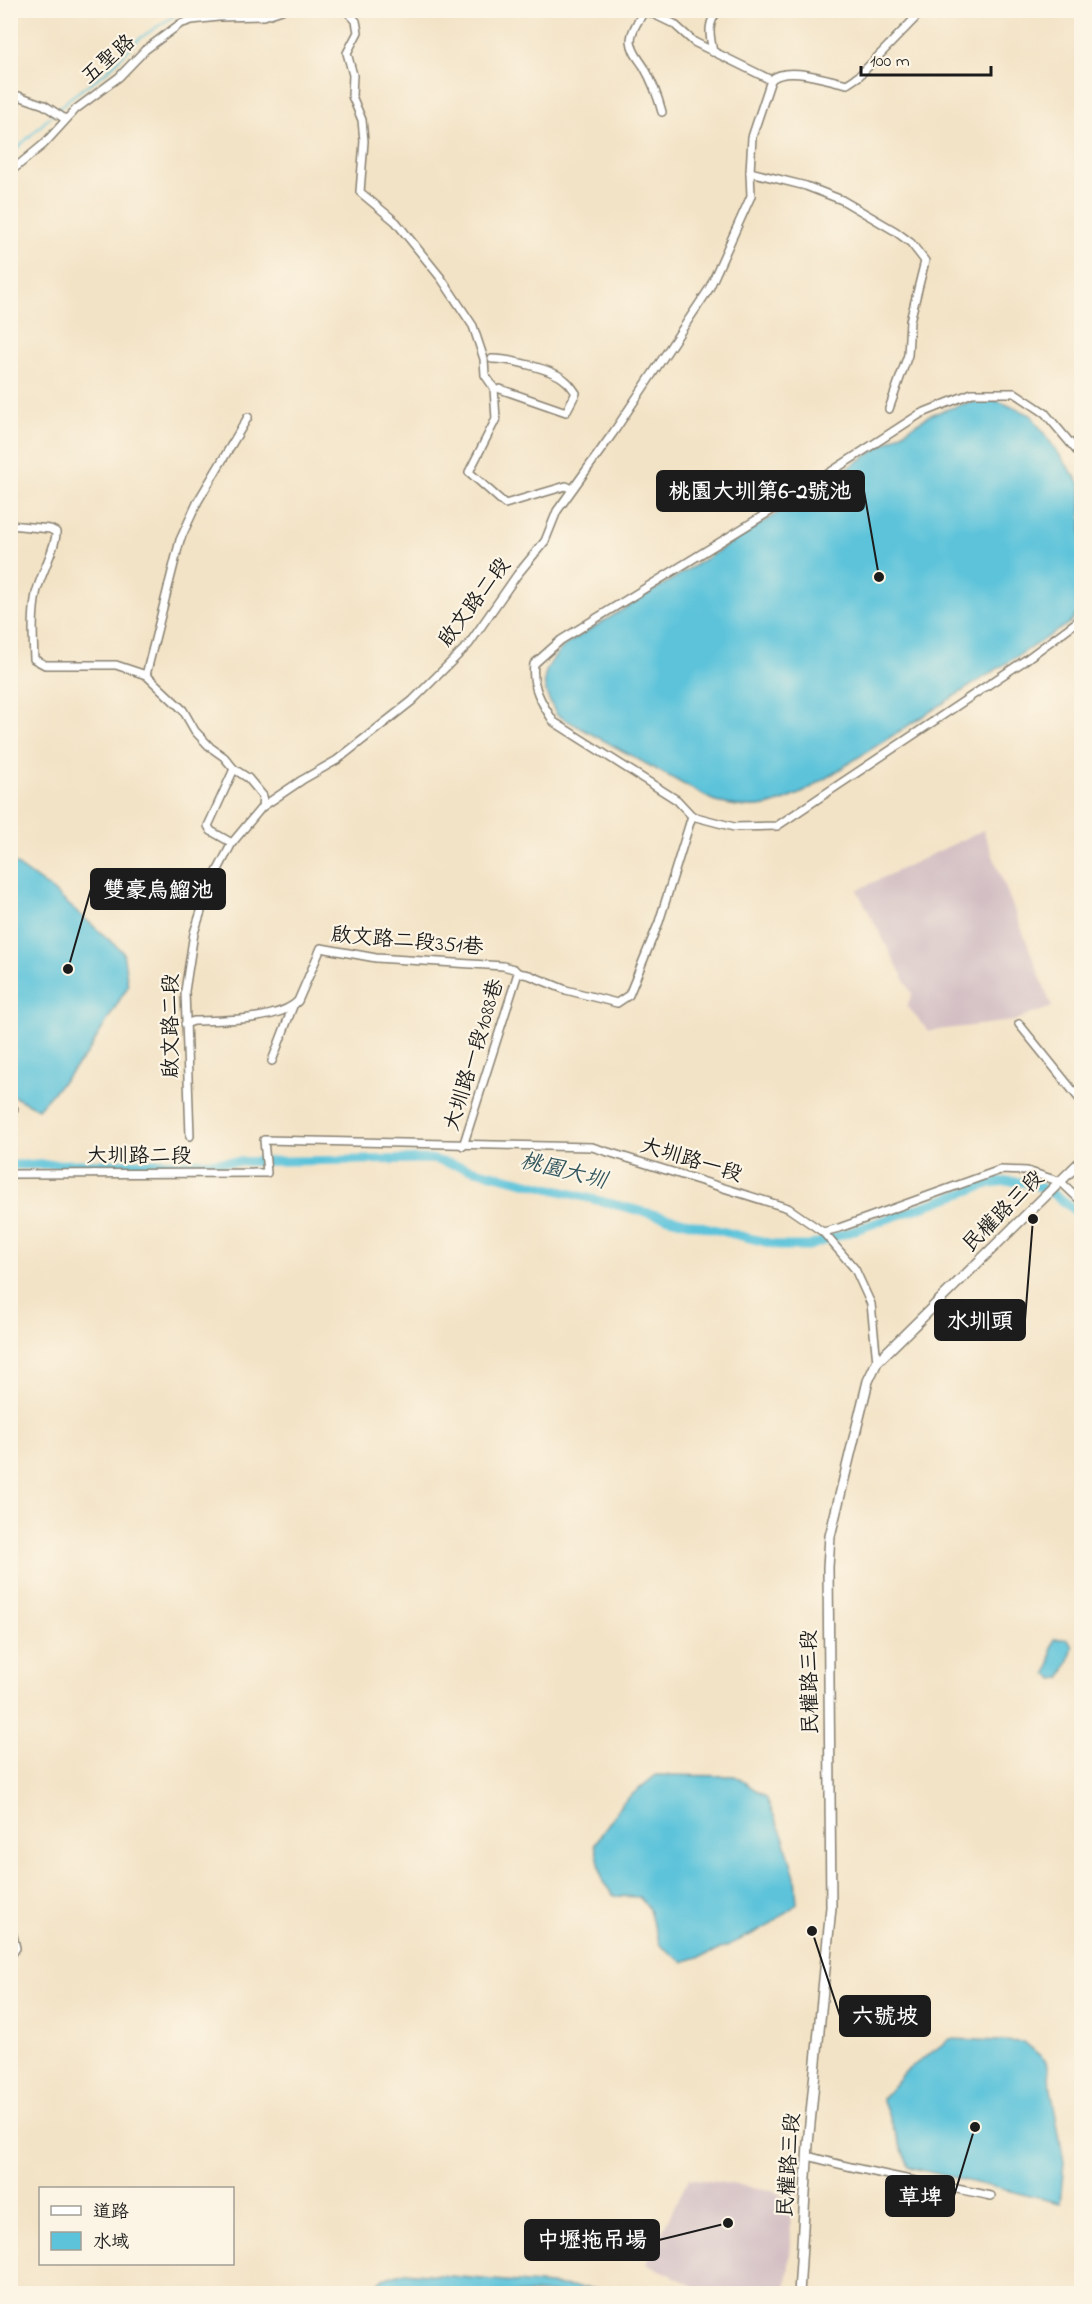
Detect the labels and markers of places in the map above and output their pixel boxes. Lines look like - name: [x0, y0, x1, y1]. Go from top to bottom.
- callout: 桃園大圳第6-2號池: [657, 471, 864, 511]
- callout: 雙豪烏鰡池: [91, 869, 225, 909]
- callout: 水圳頭: [935, 1300, 1025, 1340]
- callout: 六號坡: [840, 1996, 930, 2036]
- callout: 草埤: [886, 2176, 954, 2216]
- callout: 中壢拖吊場: [525, 2220, 659, 2260]

